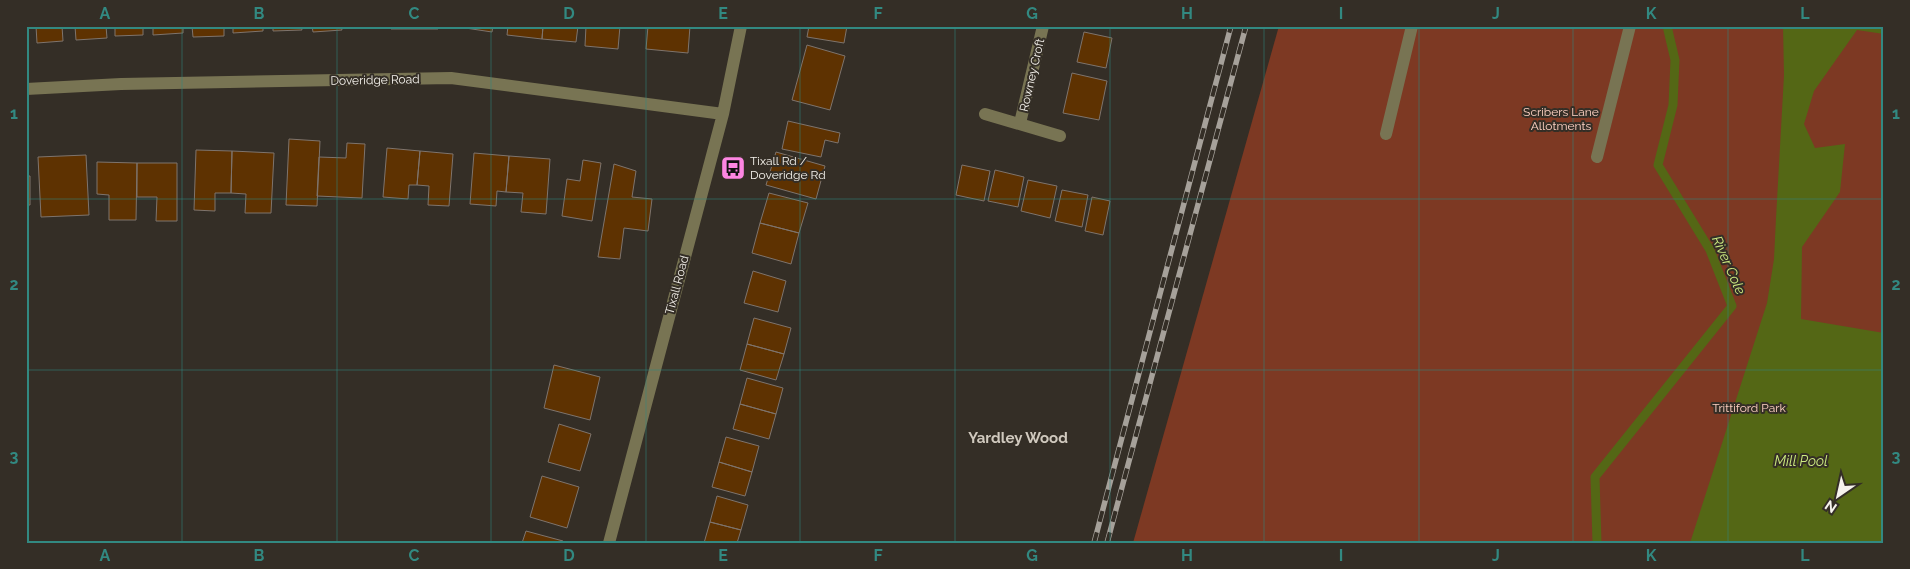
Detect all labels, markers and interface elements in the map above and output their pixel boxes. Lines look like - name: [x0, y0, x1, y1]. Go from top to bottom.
- text: A: [100, 4, 111, 23]
- text: B: [254, 4, 265, 23]
- text: C: [409, 4, 420, 23]
- text: D: [563, 4, 575, 23]
- text: E: [718, 4, 728, 23]
- text: F: [873, 4, 883, 23]
- text: G: [1026, 4, 1038, 23]
- text: H: [1181, 4, 1193, 23]
- text: I: [1339, 4, 1343, 23]
- text: J: [1492, 4, 1500, 23]
- text: K: [1646, 4, 1657, 23]
- text: L: [1800, 4, 1810, 23]
- street label: Rowney Croft: [1017, 37, 1047, 113]
- street label: Doveridge Road: [330, 72, 420, 88]
- text: 1: [10, 104, 18, 123]
- text: 1: [1892, 104, 1900, 123]
- park label: Scribers Lane Allotments: [1523, 105, 1599, 133]
- place label: Tixall Rd / Doveridge Rd: [750, 154, 826, 182]
- bus stop icon: Tixall Rd / Doveridge Rd: [720, 155, 746, 181]
- water label: River Cole: [1709, 233, 1749, 297]
- street label: Tixall Road: [662, 254, 692, 316]
- text: 2: [9, 275, 19, 294]
- text: 2: [1891, 275, 1901, 294]
- park label: Trittiford Park: [1712, 401, 1786, 415]
- district label: Yardley Wood: [968, 429, 1068, 447]
- text: 3: [10, 447, 19, 466]
- text: 3: [1892, 447, 1901, 466]
- water label: Mill Pool: [1774, 453, 1828, 469]
- north arrow: [1812, 472, 1862, 522]
- text: N: [1822, 497, 1840, 516]
- text: A: [100, 546, 111, 565]
- text: B: [254, 546, 265, 565]
- text: C: [409, 546, 420, 565]
- text: D: [563, 546, 575, 565]
- text: E: [718, 546, 728, 565]
- text: F: [873, 546, 883, 565]
- text: G: [1026, 546, 1038, 565]
- text: H: [1181, 546, 1193, 565]
- text: I: [1339, 546, 1343, 565]
- text: J: [1492, 546, 1500, 565]
- text: K: [1646, 546, 1657, 565]
- text: L: [1800, 546, 1810, 565]

